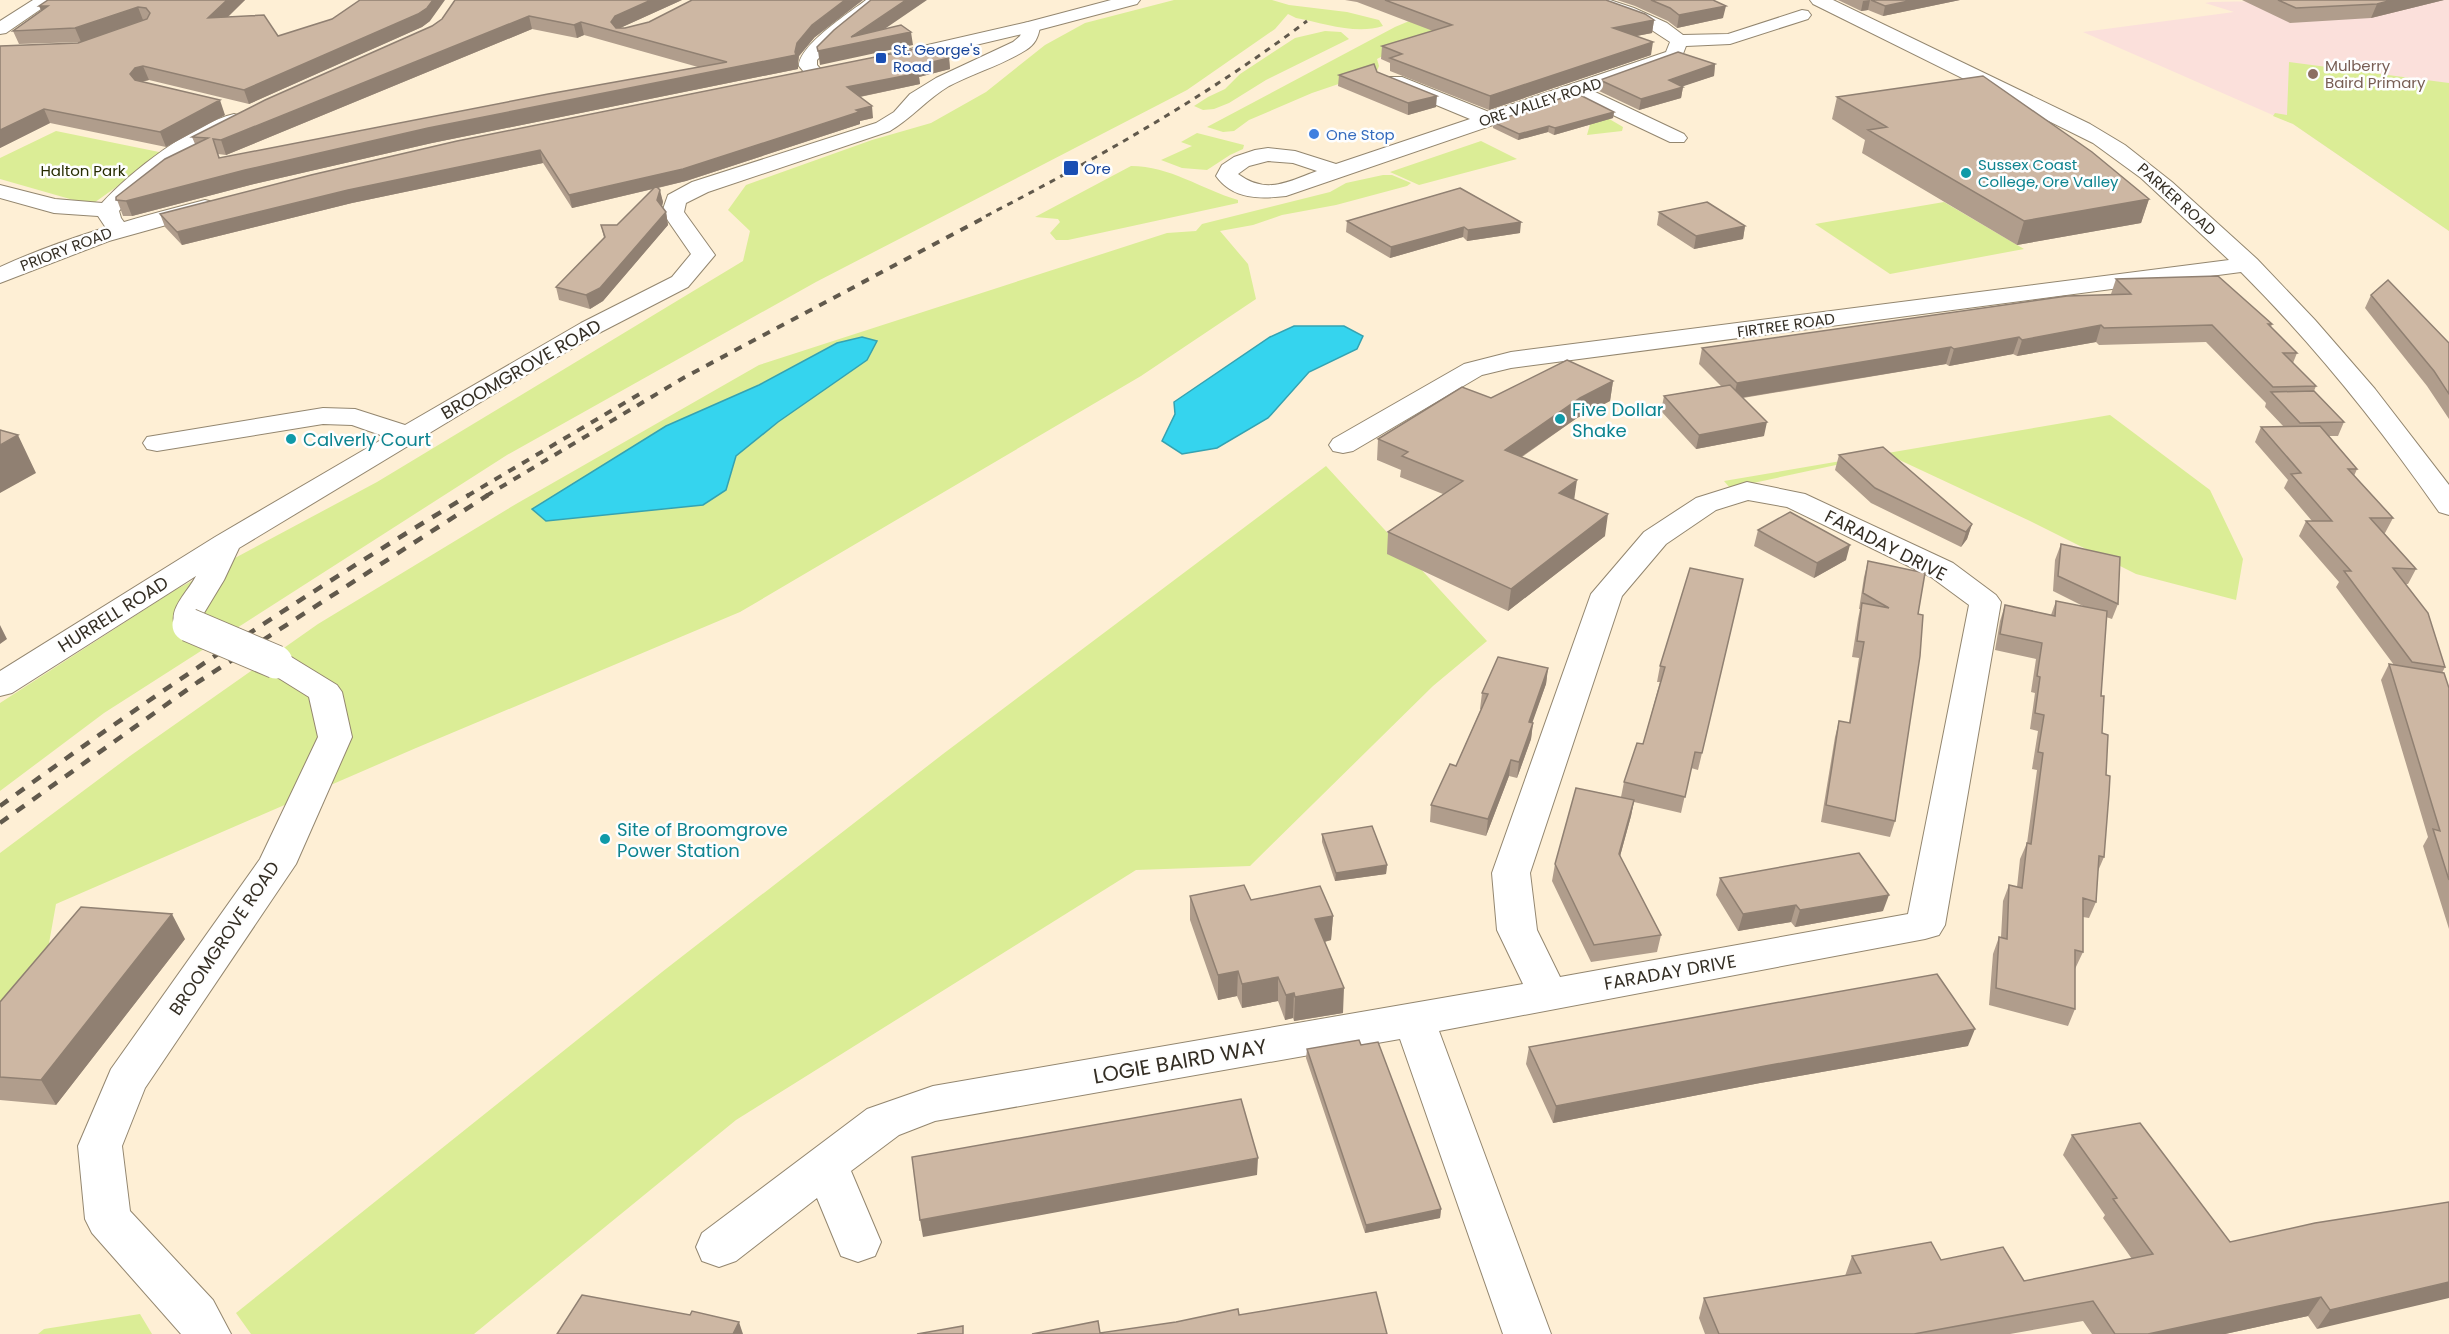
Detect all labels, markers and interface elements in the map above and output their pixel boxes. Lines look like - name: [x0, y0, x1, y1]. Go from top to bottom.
- place label: St. George's Road: [893, 39, 980, 77]
- marker: St. George's Road: [874, 51, 888, 65]
- place label: Mulberry Baird Primary: [2325, 55, 2426, 93]
- marker: Mulberry Baird Primary: [2306, 67, 2320, 81]
- street label: ORE VALLEY ROAD: [1476, 72, 1604, 132]
- place label: One Stop: [1326, 124, 1395, 145]
- marker: One Stop: [1307, 127, 1321, 141]
- place label: Sussex Coast College, Ore Valley: [1978, 154, 2119, 192]
- place label: Ore: [1084, 158, 1111, 179]
- street label: PARKER ROAD: [2133, 158, 2221, 240]
- marker: Ore: [1062, 159, 1080, 177]
- park label: Halton Park: [40, 160, 126, 181]
- marker: Sussex Coast College, Ore Valley: [1959, 166, 1973, 180]
- street label: PRIORY ROAD: [17, 222, 115, 276]
- street label: FIRTREE ROAD: [1736, 308, 1836, 342]
- street label: BROOMGROVE ROAD: [436, 313, 606, 425]
- place label: Five Dollar Shake: [1572, 397, 1664, 443]
- marker: Five Dollar Shake: [1553, 412, 1567, 426]
- place label: Calverly Court: [303, 427, 431, 452]
- marker: Calverly Court: [284, 432, 298, 446]
- street label: FARADAY DRIVE: [1821, 503, 1951, 587]
- street label: HURRELL ROAD: [53, 570, 173, 658]
- place label: Site of Broomgrove Power Station: [617, 817, 788, 863]
- marker: Site of Broomgrove Power Station: [598, 832, 612, 846]
- street label: BROOMGROVE ROAD: [163, 856, 285, 1020]
- street label: FARADAY DRIVE: [1602, 948, 1738, 996]
- street label: LOGIE BAIRD WAY: [1091, 1031, 1269, 1091]

